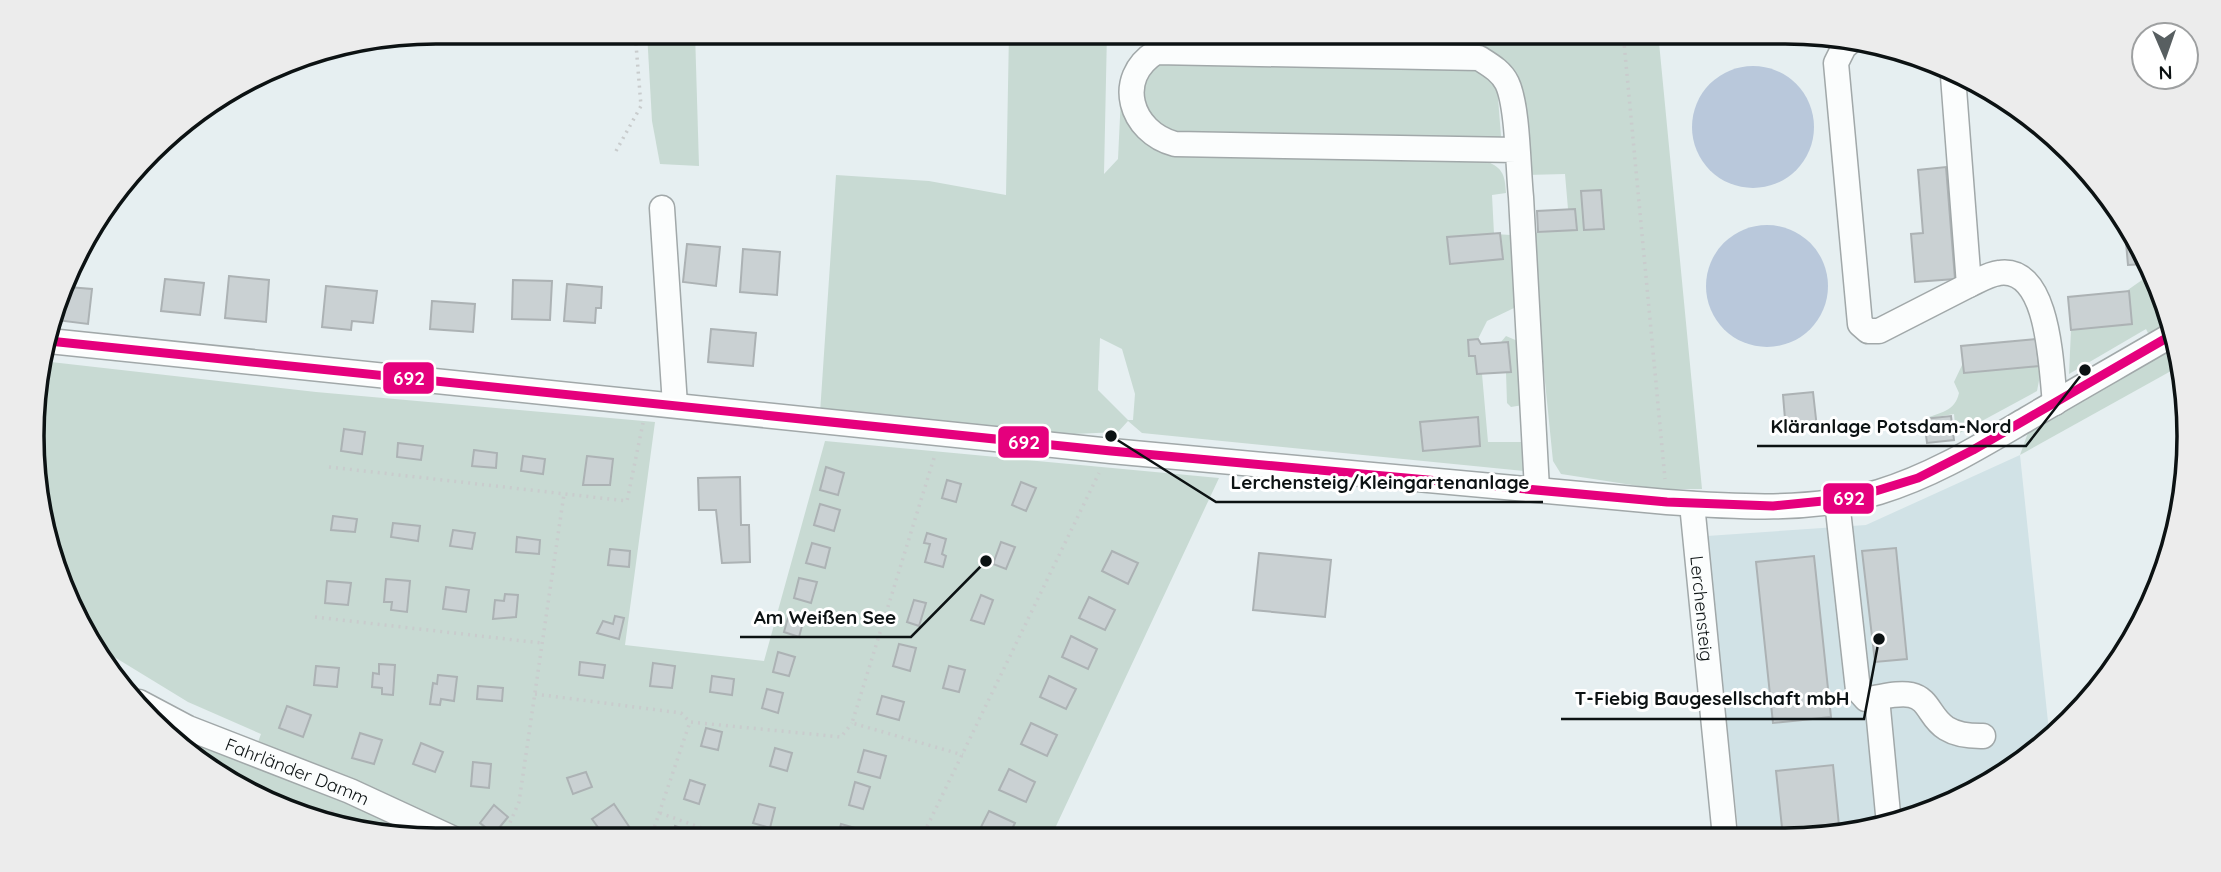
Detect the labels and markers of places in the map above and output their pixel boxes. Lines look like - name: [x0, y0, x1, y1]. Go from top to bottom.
- callout: Kläranlage Potsdam-Nord: [1757, 406, 2026, 446]
- callout: Lerchensteig/Kleingartenanlage: [1216, 462, 1543, 502]
- callout: Am Weißen See: [740, 597, 911, 637]
- callout: T-Fiebig Baugesellschaft mbH: [1561, 679, 1864, 719]

